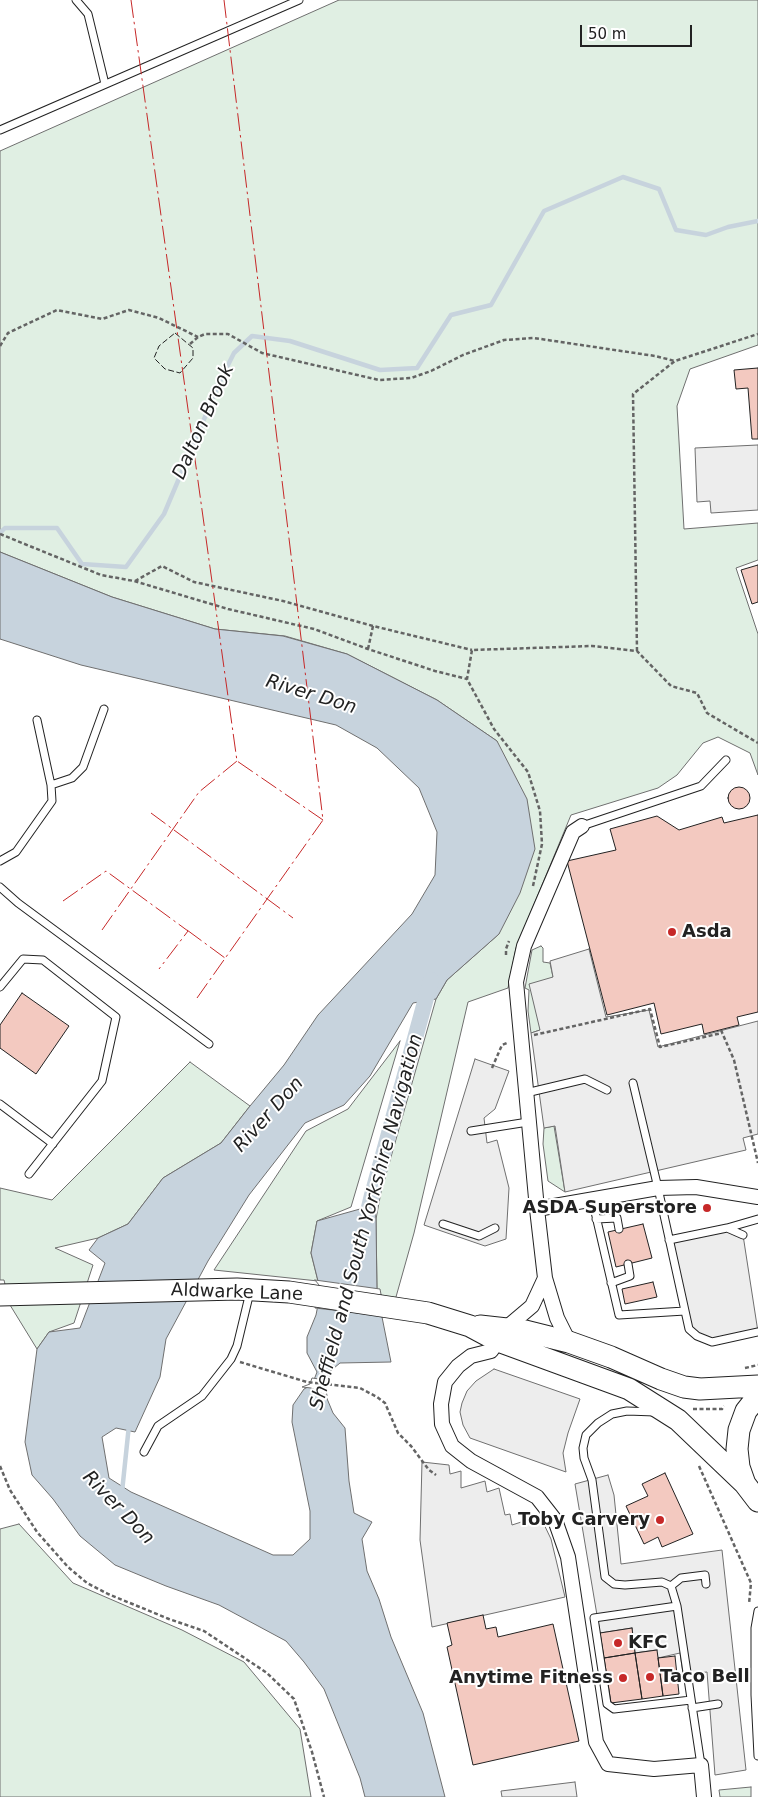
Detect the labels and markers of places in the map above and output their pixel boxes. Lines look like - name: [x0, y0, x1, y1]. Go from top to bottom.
- place label: Asda: [682, 921, 732, 943]
- marker: Asda: [666, 926, 678, 938]
- place label: ASDA Superstore: [522, 1197, 697, 1219]
- marker: ASDA Superstore: [701, 1202, 713, 1214]
- place label: Toby Carvery: [518, 1509, 650, 1531]
- marker: Toby Carvery: [654, 1514, 666, 1526]
- place label: KFC: [628, 1632, 667, 1654]
- marker: KFC: [612, 1637, 624, 1649]
- place label: Taco Bell: [660, 1666, 750, 1688]
- place label: Anytime Fitness: [449, 1667, 613, 1689]
- marker: Taco Bell: [644, 1671, 656, 1683]
- marker: Anytime Fitness: [617, 1672, 629, 1684]

